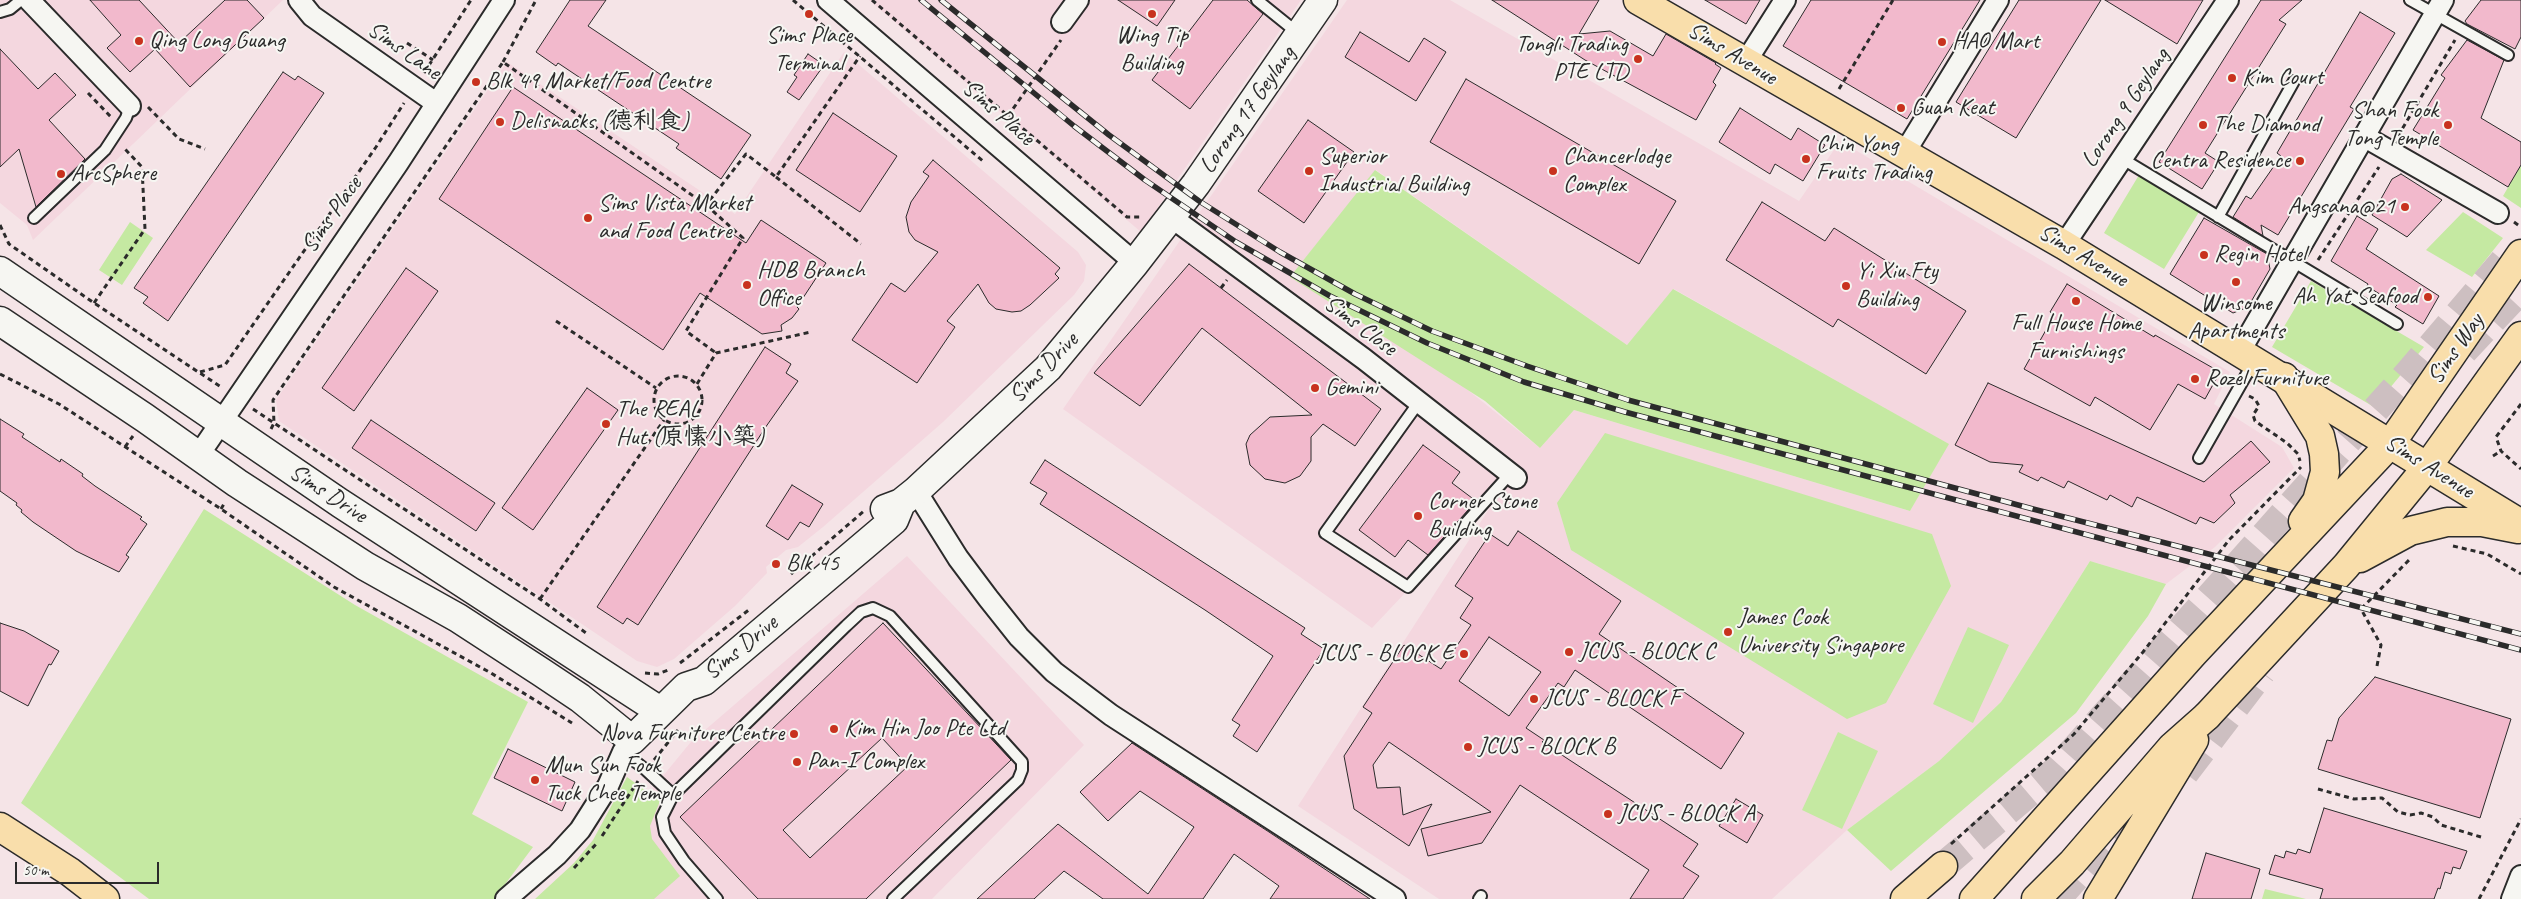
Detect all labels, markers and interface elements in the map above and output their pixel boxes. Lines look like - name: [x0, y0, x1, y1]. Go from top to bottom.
- marker: Sims Place Terminal: [803, 8, 815, 20]
- marker: Wing Tip Building: [1146, 8, 1158, 20]
- street label: Sims Lane: [362, 15, 446, 87]
- street label: Sims Avenue: [1682, 16, 1782, 92]
- place label: Sims Place Terminal: [766, 22, 852, 78]
- place label: Wing Tip Building: [1116, 22, 1188, 78]
- place label: Qing Long Guang: [149, 27, 284, 55]
- place label: HAO Mart: [1952, 28, 2039, 56]
- place label: Tongli Trading PTE LTD: [1516, 31, 1628, 87]
- marker: Qing Long Guang: [133, 35, 145, 47]
- marker: HAO Mart: [1936, 36, 1948, 48]
- street label: Lorong 17 Geylang: [1193, 41, 1303, 179]
- street label: Lorong 9 Geylang: [2075, 43, 2177, 173]
- marker: Tongli Trading PTE LTD: [1632, 53, 1644, 65]
- place label: Kim Court: [2242, 64, 2323, 92]
- place label: Blk 49 Market/Food Centre: [486, 68, 710, 96]
- marker: Kim Court: [2226, 72, 2238, 84]
- street label: Sims Place: [956, 74, 1040, 152]
- marker: Blk 49 Market/Food Centre: [470, 76, 482, 88]
- place label: Guan Keat: [1911, 94, 1994, 122]
- place label: Shan Fook Tong Temple: [2345, 97, 2438, 153]
- marker: Guan Keat: [1895, 102, 1907, 114]
- place label: Delisnacks (德利食): [510, 108, 689, 136]
- place label: The Diamond: [2213, 111, 2320, 139]
- marker: Delisnacks (德利食): [494, 116, 506, 128]
- marker: The Diamond: [2197, 119, 2209, 131]
- marker: Shan Fook Tong Temple: [2442, 119, 2454, 131]
- place label: Chin Yong Fruits Trading: [1816, 131, 1932, 187]
- place label: Superior Industrial Building: [1319, 143, 1470, 199]
- place label: Chancerlodge Complex: [1563, 143, 1670, 199]
- place label: Centra Residence: [2151, 147, 2290, 175]
- marker: Chin Yong Fruits Trading: [1800, 153, 1812, 165]
- marker: Centra Residence: [2294, 155, 2306, 167]
- place label: ArcSphere: [71, 160, 156, 188]
- marker: Superior Industrial Building: [1303, 165, 1315, 177]
- marker: Chancerlodge Complex: [1547, 165, 1559, 177]
- marker: ArcSphere: [55, 168, 67, 180]
- street label: Sims Place: [295, 171, 369, 259]
- place label: Sims Vista Market and Food Centre: [598, 190, 751, 246]
- place label: Angsana@21: [2288, 193, 2395, 221]
- marker: Angsana@21: [2399, 201, 2411, 213]
- marker: Sims Vista Market and Food Centre: [582, 212, 594, 224]
- street label: Sims Avenue: [2033, 218, 2133, 294]
- place label: Regin Hotel: [2214, 241, 2306, 269]
- marker: Regin Hotel: [2198, 249, 2210, 261]
- place label: HDB Branch Office: [757, 257, 865, 313]
- place label: Yi Xiu Fty Building: [1856, 258, 1938, 314]
- marker: Winsome Apartments: [2230, 276, 2242, 288]
- marker: HDB Branch Office: [741, 279, 753, 291]
- marker: Yi Xiu Fty Building: [1840, 280, 1852, 292]
- place label: Ah Yat Seafood: [2292, 283, 2418, 311]
- street label: Sims Close: [1318, 289, 1402, 363]
- place label: Winsome Apartments: [2188, 290, 2284, 346]
- marker: Ah Yat Seafood: [2422, 291, 2434, 303]
- marker: Full House Home Furnishings: [2070, 295, 2082, 307]
- street label: Sims Way: [2421, 308, 2491, 390]
- place label: Full House Home Furnishings: [2011, 310, 2141, 366]
- street label: Sims Drive: [1003, 327, 1085, 409]
- place label: Rozel Furniture: [2205, 365, 2328, 393]
- marker: Rozel Furniture: [2189, 373, 2201, 385]
- place label: Gemini: [1325, 374, 1378, 402]
- marker: Gemini: [1309, 382, 1321, 394]
- place label: The REAL Hut (原愫小築): [616, 396, 764, 452]
- marker: The REAL Hut (原愫小築): [600, 418, 612, 430]
- street label: Sims Avenue: [2379, 428, 2479, 506]
- street label: Sims Drive: [284, 458, 372, 530]
- place label: Corner Stone Building: [1428, 488, 1537, 544]
- marker: Corner Stone Building: [1412, 510, 1424, 522]
- place label: Blk 45: [786, 550, 839, 578]
- marker: Blk 45: [770, 558, 782, 570]
- place label: James Cook University Singapore: [1738, 604, 1903, 660]
- street label: Sims Drive: [698, 609, 784, 687]
- marker: James Cook University Singapore: [1722, 626, 1734, 638]
- place label: JCUS - BLOCK C: [1579, 638, 1715, 666]
- place label: JCUS - BLOCK E: [1317, 640, 1454, 668]
- marker: JCUS - BLOCK C: [1563, 646, 1575, 658]
- marker: JCUS - BLOCK E: [1458, 648, 1470, 660]
- place label: JCUS - BLOCK F: [1544, 685, 1680, 713]
- marker: JCUS - BLOCK F: [1528, 693, 1540, 705]
- place label: Kim Hin Joo Pte Ltd: [844, 715, 1005, 743]
- place label: Nova Furniture Centre: [601, 720, 784, 748]
- marker: Kim Hin Joo Pte Ltd: [828, 723, 840, 735]
- marker: Nova Furniture Centre: [788, 728, 800, 740]
- place label: JCUS - BLOCK B: [1478, 733, 1615, 761]
- marker: JCUS - BLOCK B: [1462, 741, 1474, 753]
- place label: Pan-I Complex: [807, 748, 924, 776]
- place label: Mun Sun Fook Tuck Chee Temple: [545, 752, 681, 808]
- marker: Pan-I Complex: [791, 756, 803, 768]
- marker: Mun Sun Fook Tuck Chee Temple: [529, 774, 541, 786]
- place label: JCUS - BLOCK A: [1618, 800, 1755, 828]
- marker: JCUS - BLOCK A: [1602, 808, 1614, 820]
- scale bar: [18, 852, 161, 884]
- text: 50 m: [23, 861, 49, 880]

